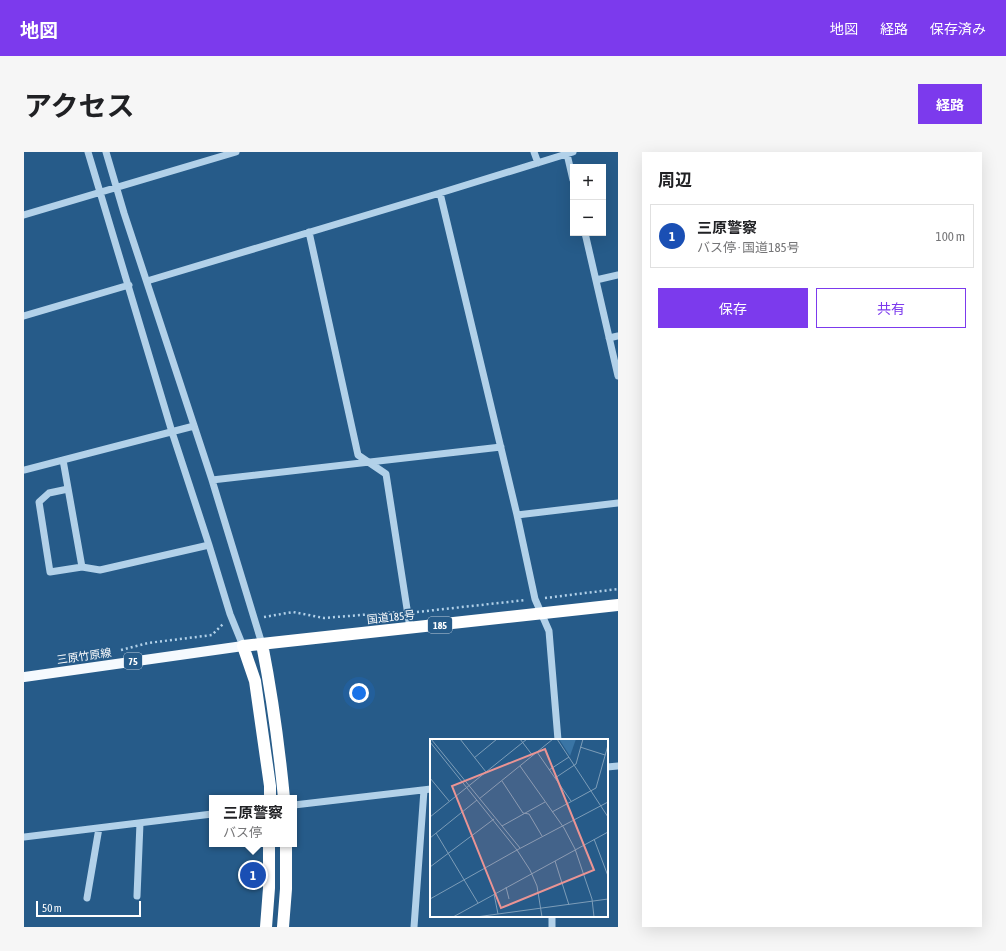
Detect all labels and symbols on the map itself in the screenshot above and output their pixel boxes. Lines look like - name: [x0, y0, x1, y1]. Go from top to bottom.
- street label: 国道185号: [366, 608, 416, 626]
- road number: 185: [428, 617, 452, 633]
- street label: 三原竹原線: [56, 646, 112, 666]
- road number: 75: [124, 653, 142, 669]
- your location: [349, 683, 369, 703]
- inset map: [430, 739, 608, 917]
- pin: 1: [240, 860, 266, 890]
- scale bar: [36, 899, 141, 918]

